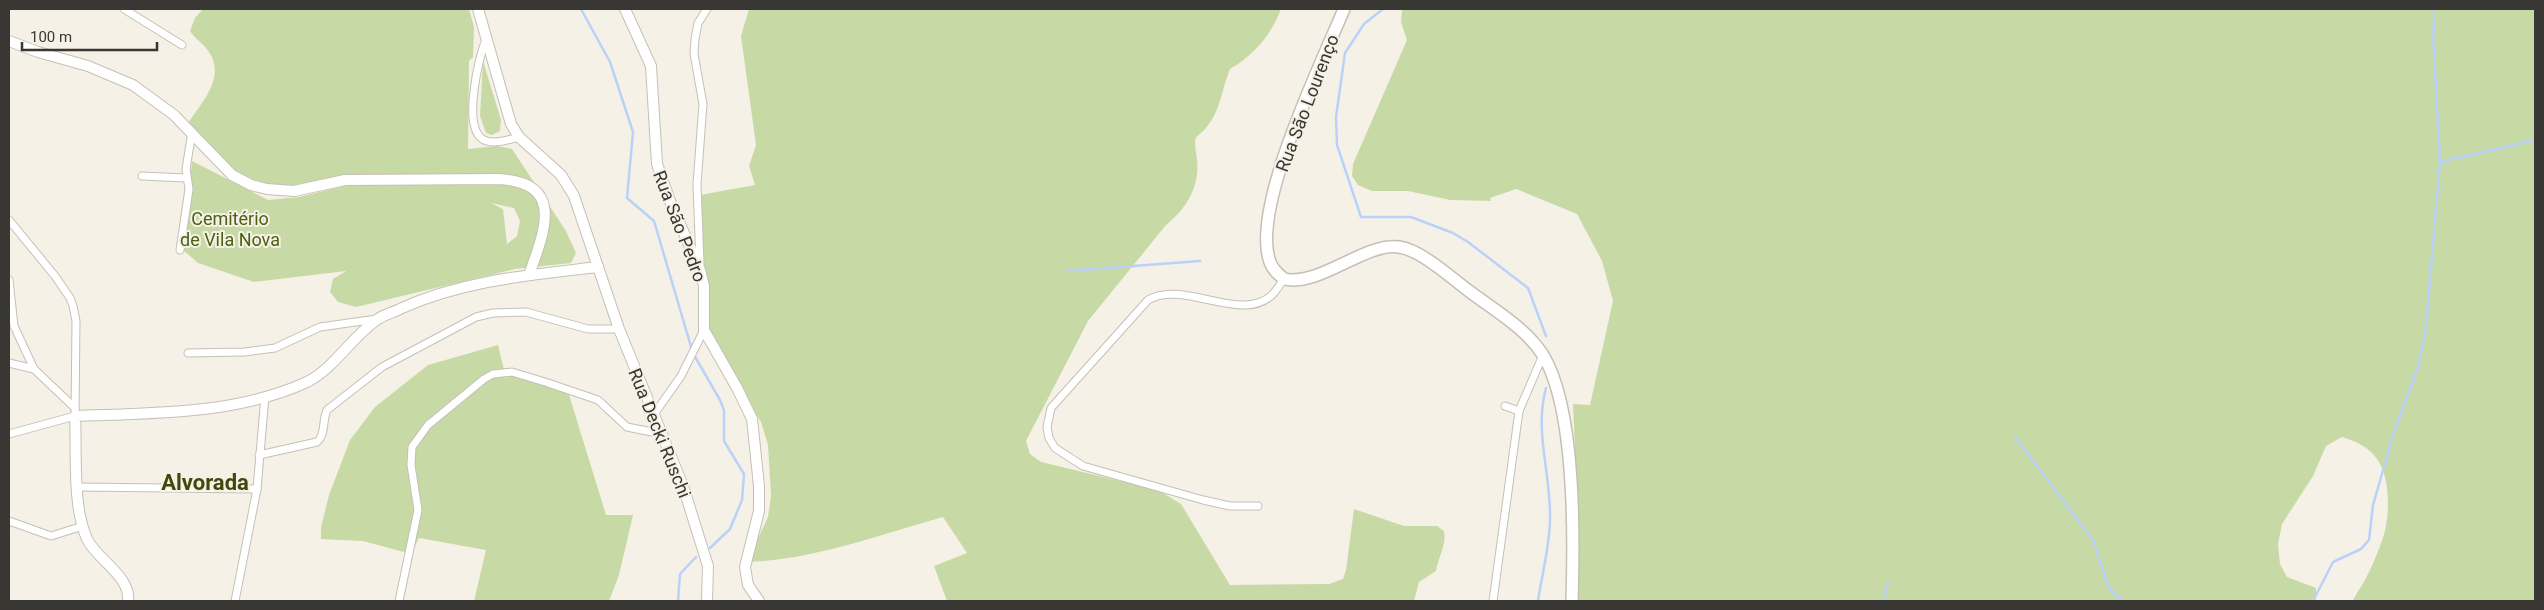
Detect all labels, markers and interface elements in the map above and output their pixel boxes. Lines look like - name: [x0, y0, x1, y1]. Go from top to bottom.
- scale bar: [22, 20, 158, 52]
- text: 100 m: [30, 28, 72, 46]
- street label: Rua São Lourenço: [1271, 31, 1343, 175]
- street label: Rua São Pedro: [649, 167, 711, 285]
- park label: Cemitério de Vila Nova: [180, 208, 280, 250]
- street label: Rua Decki Ruschi: [624, 365, 696, 501]
- district label: Alvorada: [161, 470, 249, 495]

